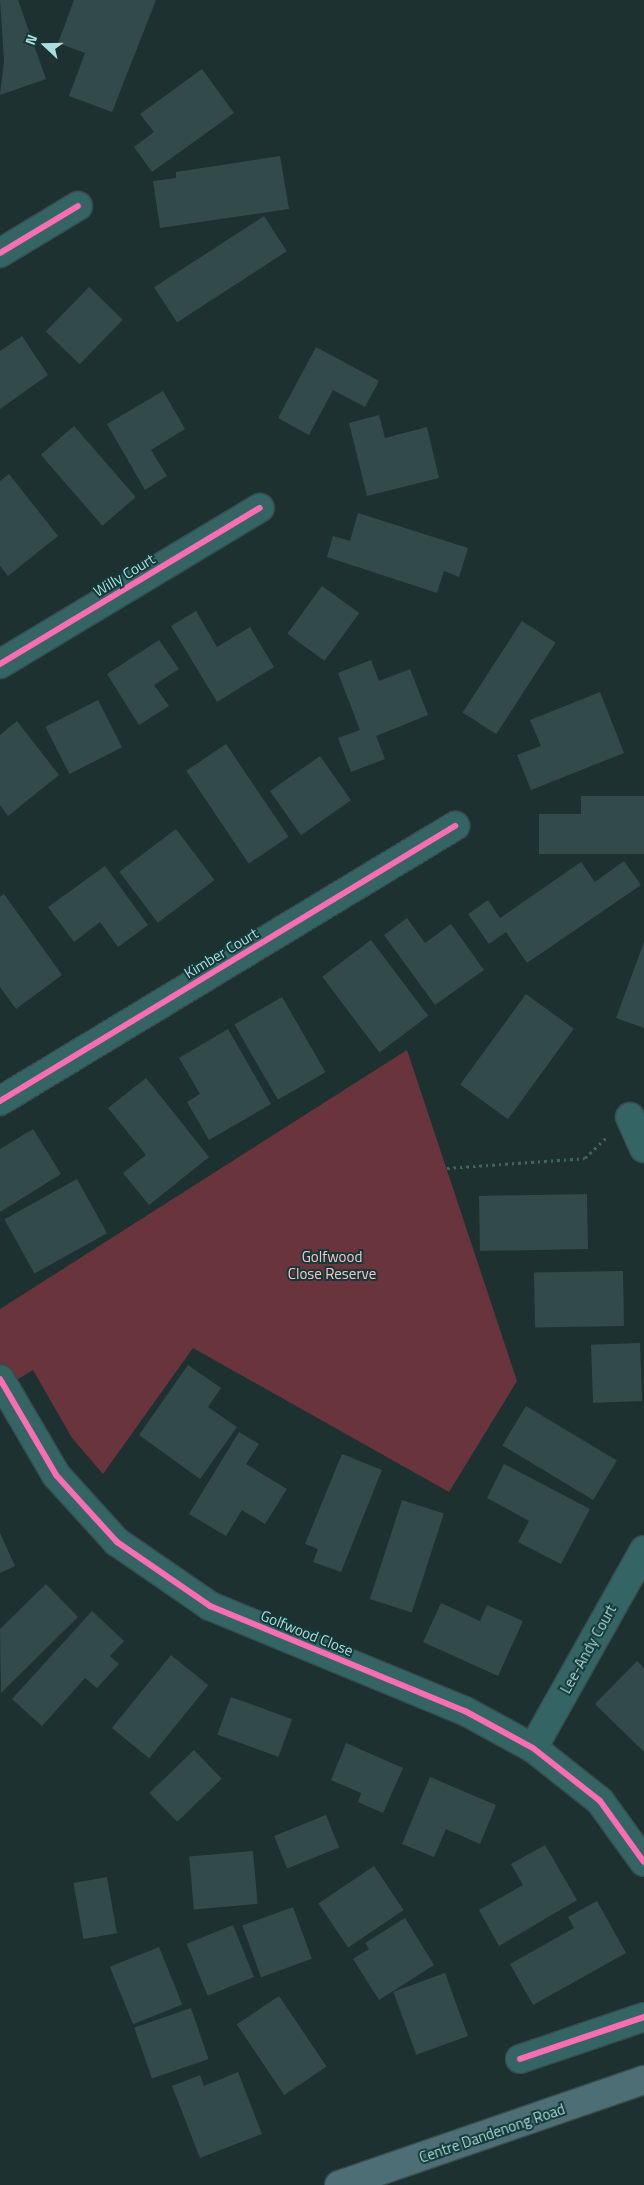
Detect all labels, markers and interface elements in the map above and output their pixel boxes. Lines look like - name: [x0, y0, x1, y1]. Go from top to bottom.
- north arrow: [20, 20, 70, 70]
- text: N: [19, 31, 42, 48]
- street label: Willy Court: [90, 550, 158, 600]
- street label: Kimber Court: [181, 924, 261, 982]
- park label: Golfwood Close Reserve: [288, 1247, 376, 1282]
- street label: Lee-Andy Court: [556, 1602, 620, 1696]
- street label: Golfwood Close: [258, 1606, 356, 1660]
- street label: Centre Dandenong Road: [417, 2100, 567, 2166]

